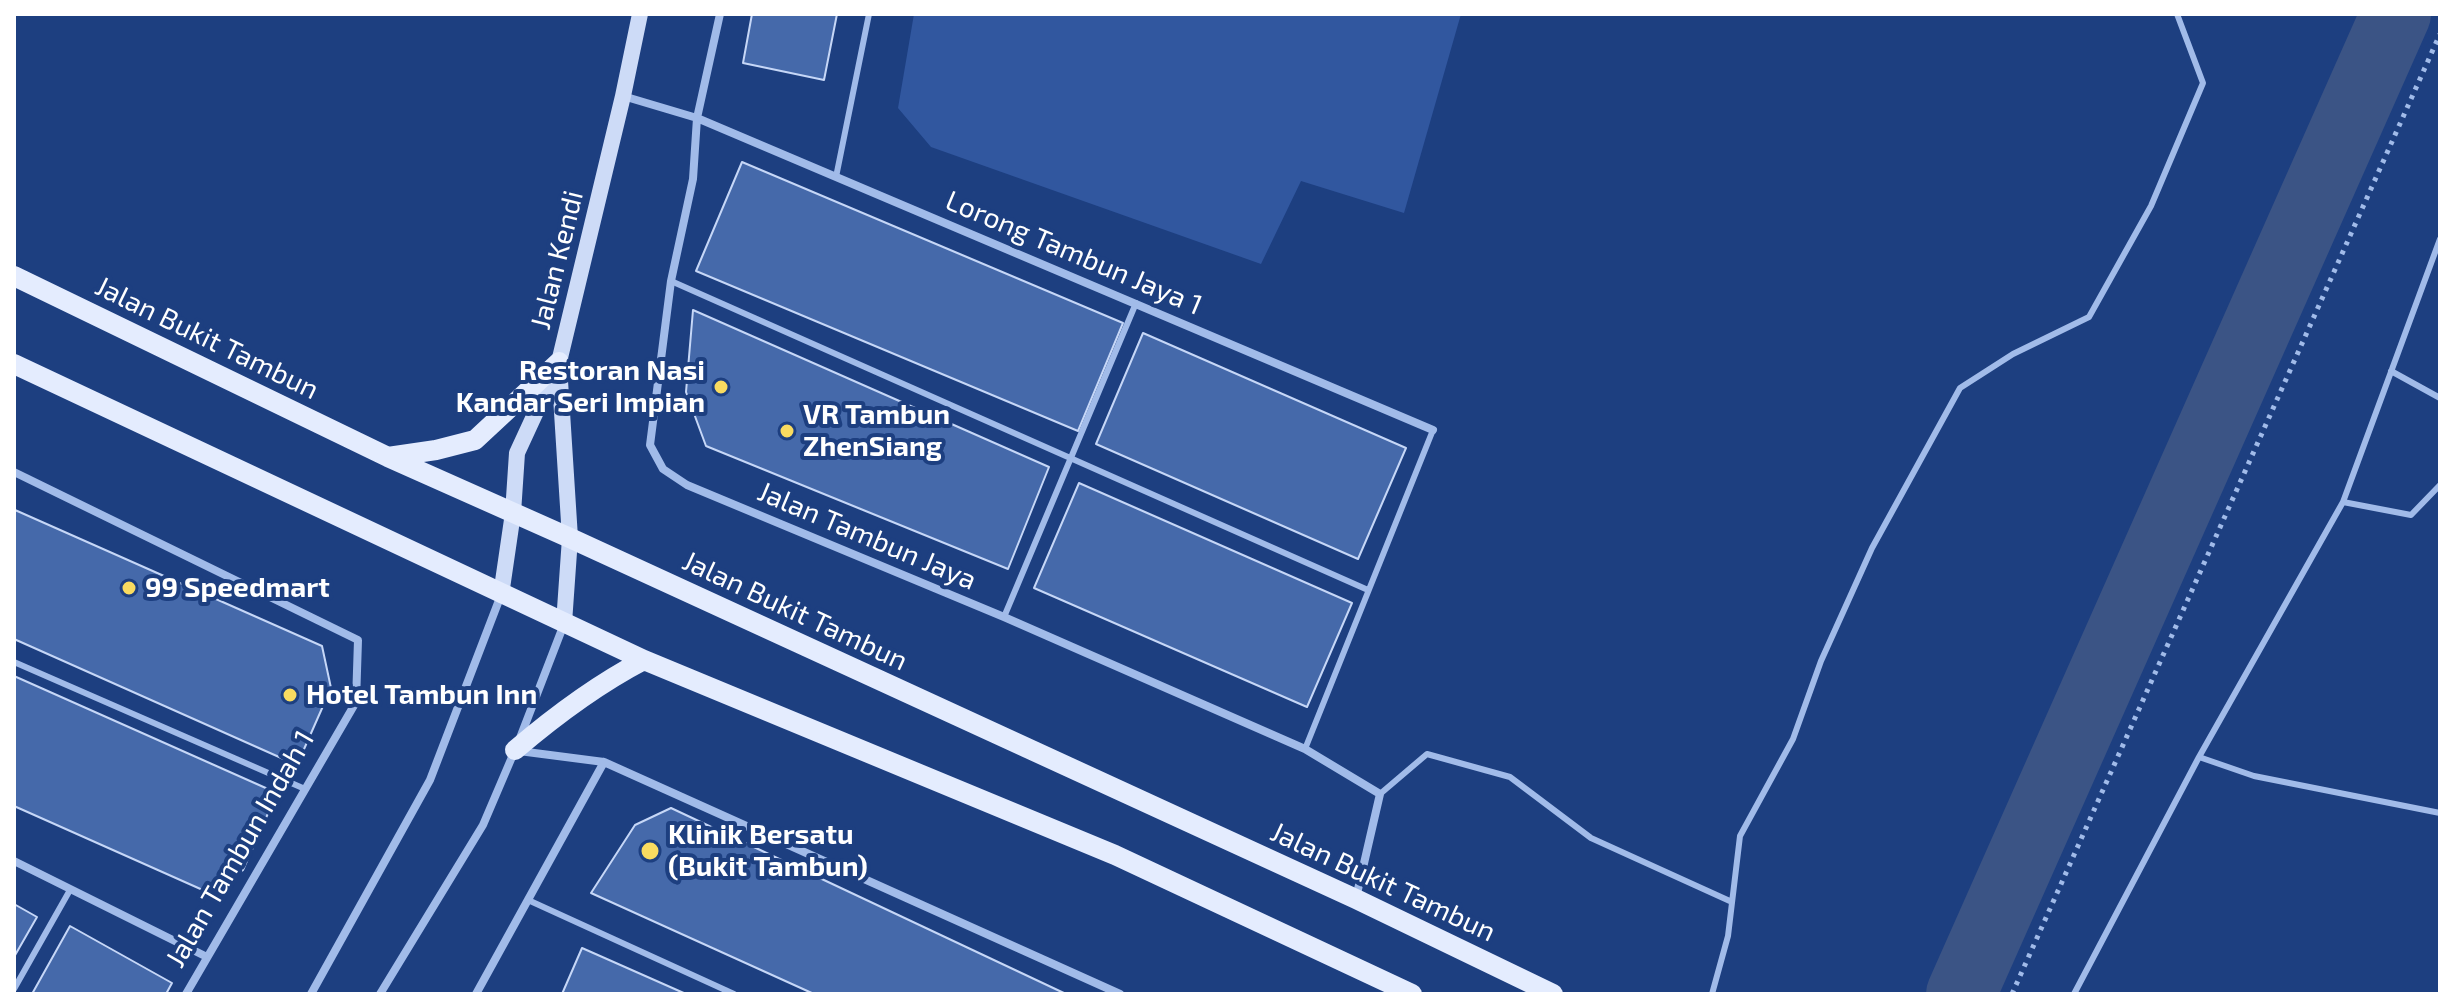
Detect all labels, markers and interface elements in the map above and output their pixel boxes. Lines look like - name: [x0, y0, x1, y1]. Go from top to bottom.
- street label: Lorong Tambun Jaya 1: [941, 184, 1207, 322]
- street label: Jalan Kendi: [524, 187, 590, 333]
- street label: Jalan Bukit Tambun: [90, 269, 324, 407]
- place label: Restoran Nasi Kandar Seri Impian: [456, 354, 705, 420]
- marker: Restoran Nasi Kandar Seri Impian: [712, 378, 730, 396]
- place label: VR Tambun ZhenSiang: [803, 398, 950, 464]
- marker: VR Tambun ZhenSiang: [778, 422, 796, 440]
- street label: Jalan Tambun Jaya: [753, 475, 981, 597]
- street label: Jalan Bukit Tambun: [677, 544, 913, 678]
- place label: 99 Speedmart: [145, 571, 330, 605]
- marker: 99 Speedmart: [120, 579, 138, 597]
- place label: Hotel Tambun Inn: [306, 678, 537, 712]
- marker: Hotel Tambun Inn: [281, 686, 299, 704]
- street label: Jalan Tambun Indah 1: [159, 725, 321, 973]
- street label: Jalan Bukit Tambun: [1265, 815, 1501, 949]
- place label: Klinik Bersatu (Bukit Tambun): [668, 818, 868, 884]
- marker: Klinik Bersatu (Bukit Tambun): [639, 840, 661, 862]

